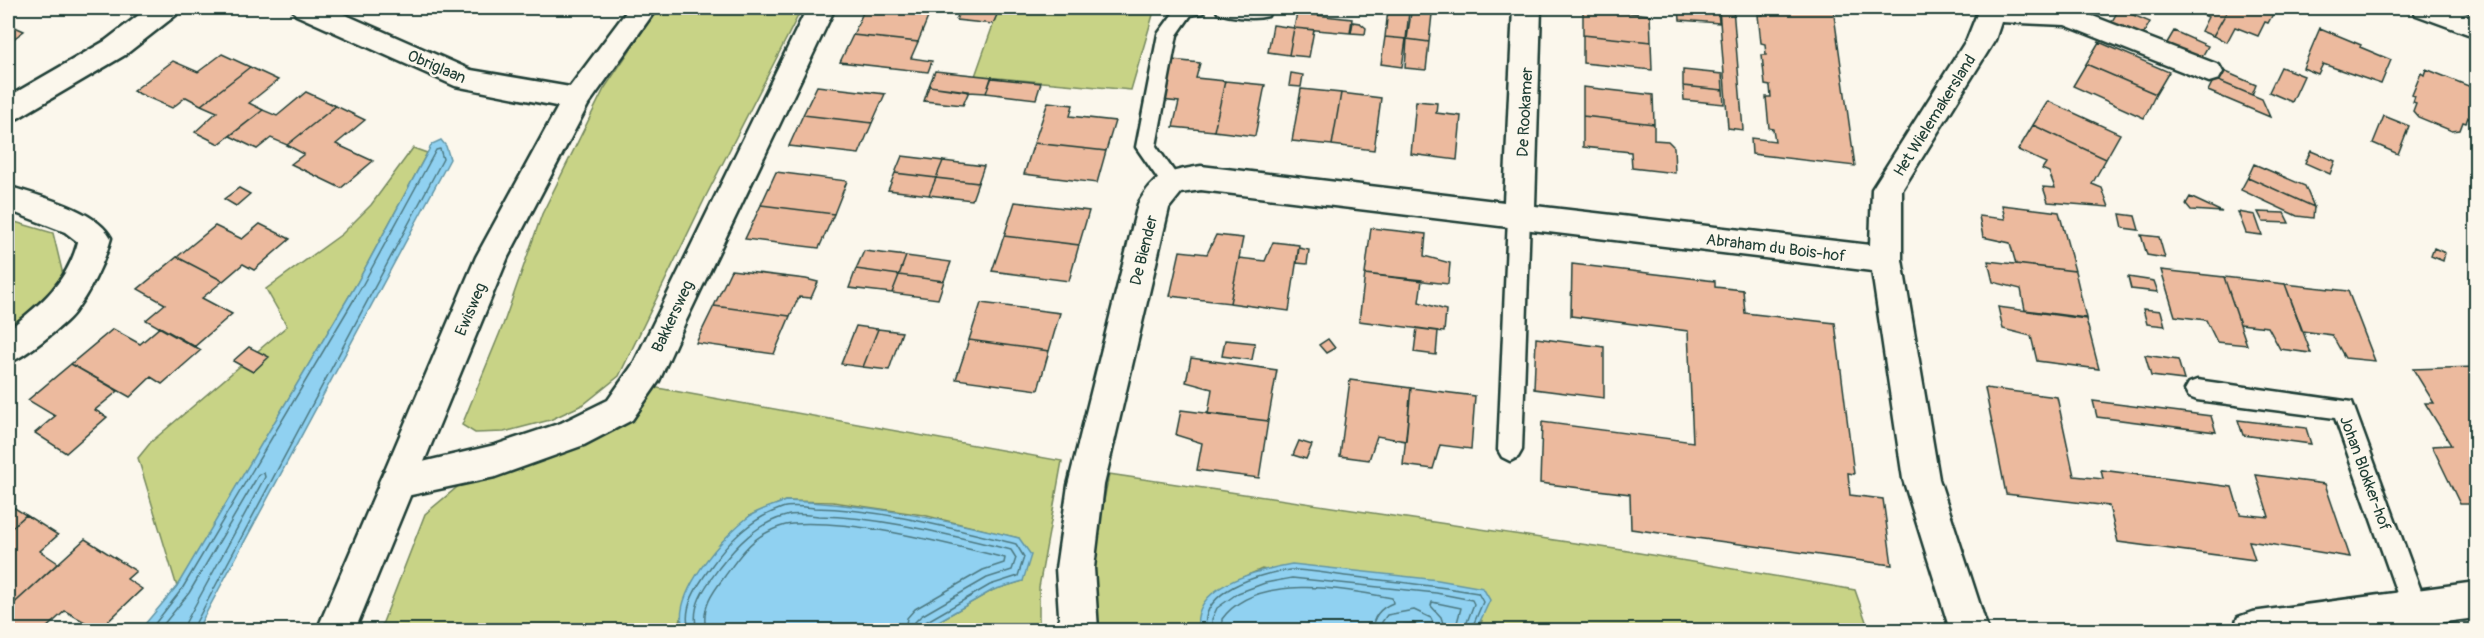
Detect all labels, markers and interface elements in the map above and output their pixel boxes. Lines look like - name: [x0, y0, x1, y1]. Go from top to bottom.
- street label: Obriglaan: [404, 46, 469, 88]
- street label: Het Wielemakersland: [1889, 51, 1980, 180]
- street label: De Rookamer: [1513, 66, 1537, 157]
- street label: De Biender: [1126, 213, 1162, 287]
- street label: Abraham du Bois-hof: [1705, 230, 1847, 267]
- street label: Bakkersweg: [647, 277, 698, 356]
- street label: Ewisweg: [451, 280, 491, 339]
- street label: Johan Blokker-hof: [2335, 413, 2395, 534]

